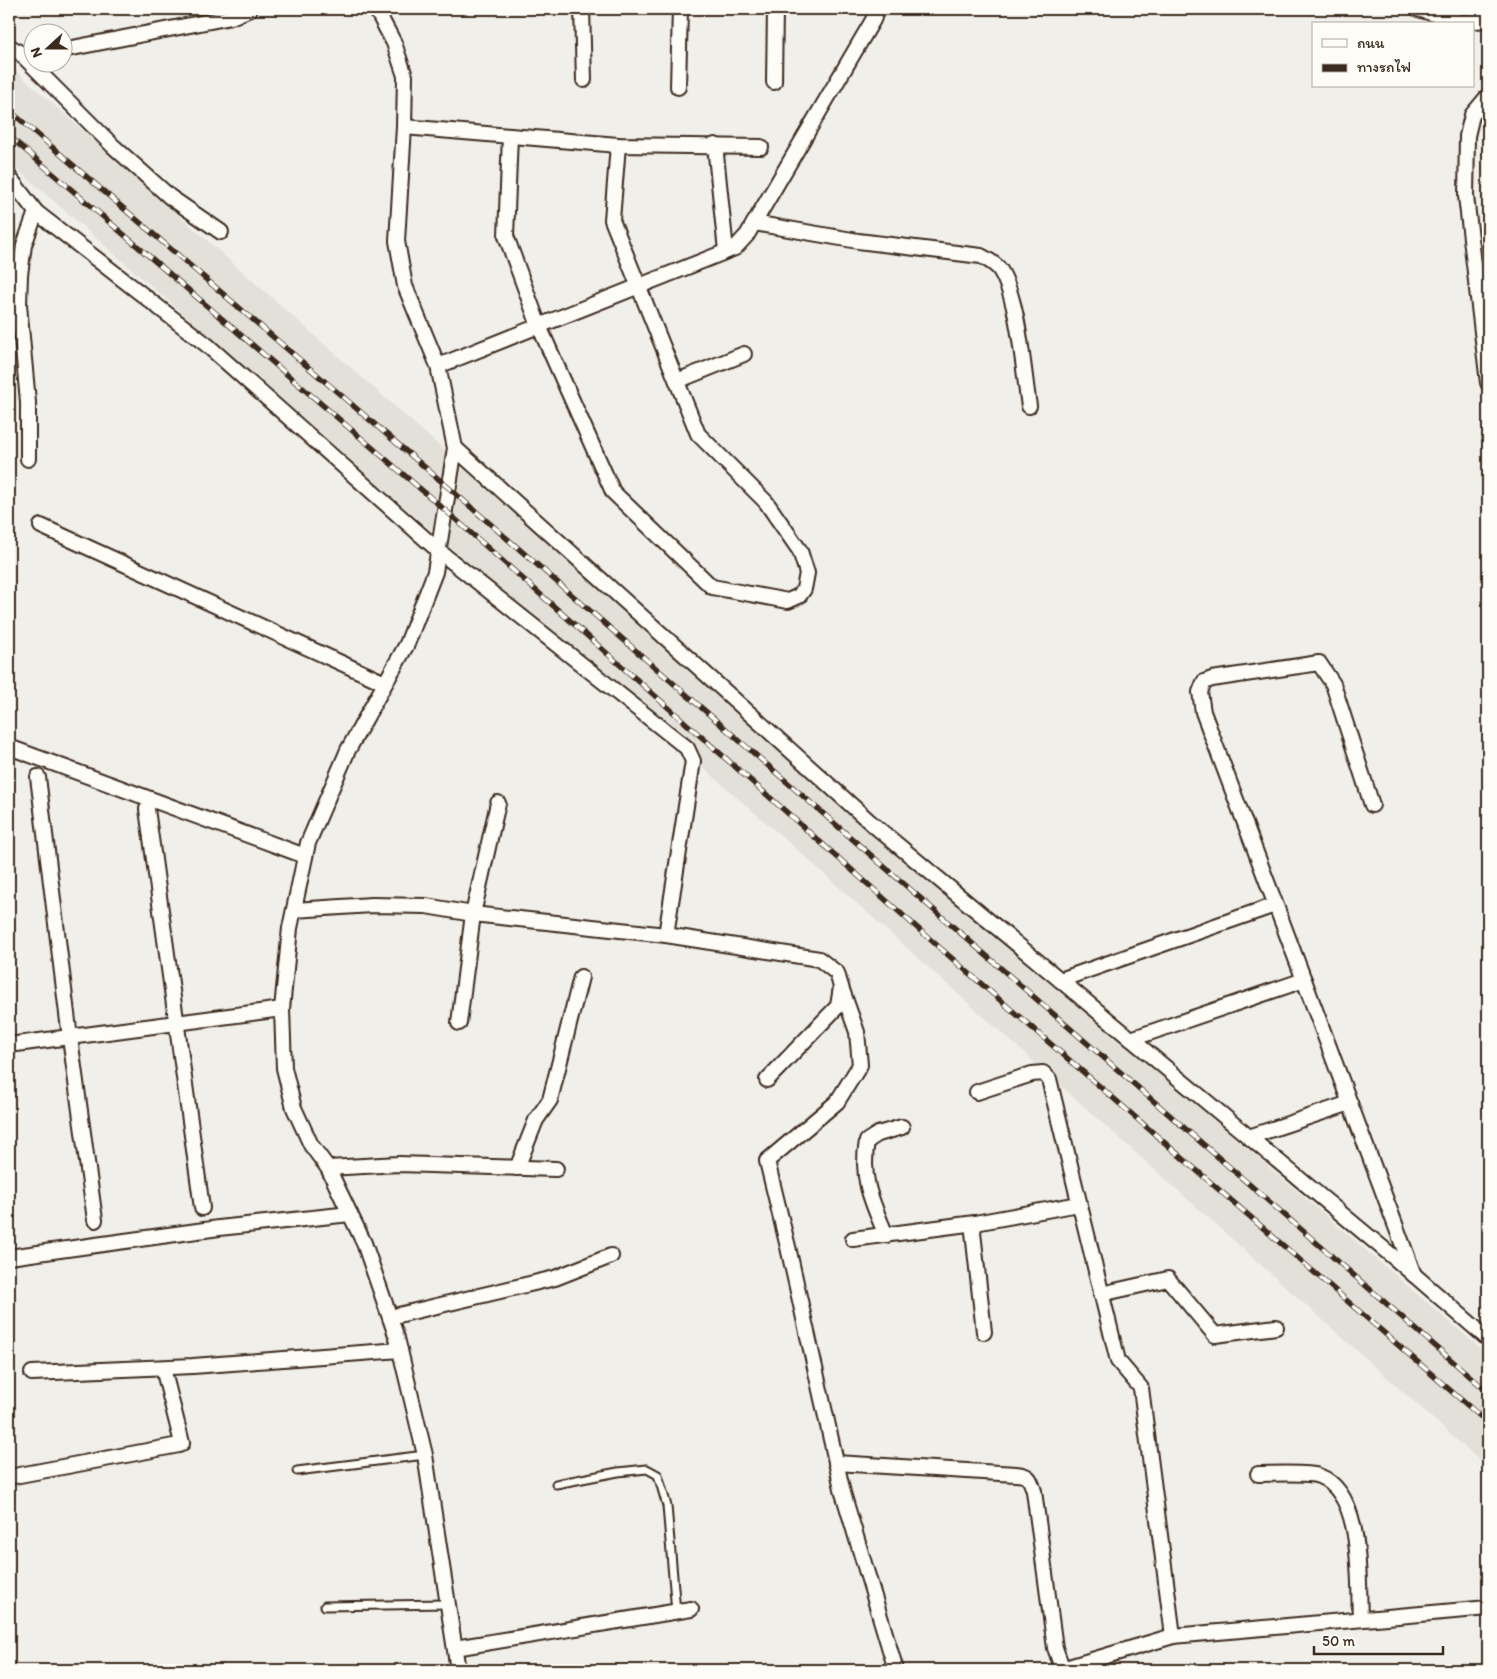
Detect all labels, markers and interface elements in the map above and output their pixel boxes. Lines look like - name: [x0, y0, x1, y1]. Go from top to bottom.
- north arrow: [22, 22, 72, 72]
- legend: [1312, 22, 1474, 88]
- text: ถนน: [1357, 34, 1385, 52]
- text: N: [27, 45, 46, 60]
- text: ทางรถไฟ: [1357, 58, 1411, 76]
- scale bar: [1314, 1624, 1443, 1656]
- text: 50 m: [1322, 1632, 1355, 1650]

